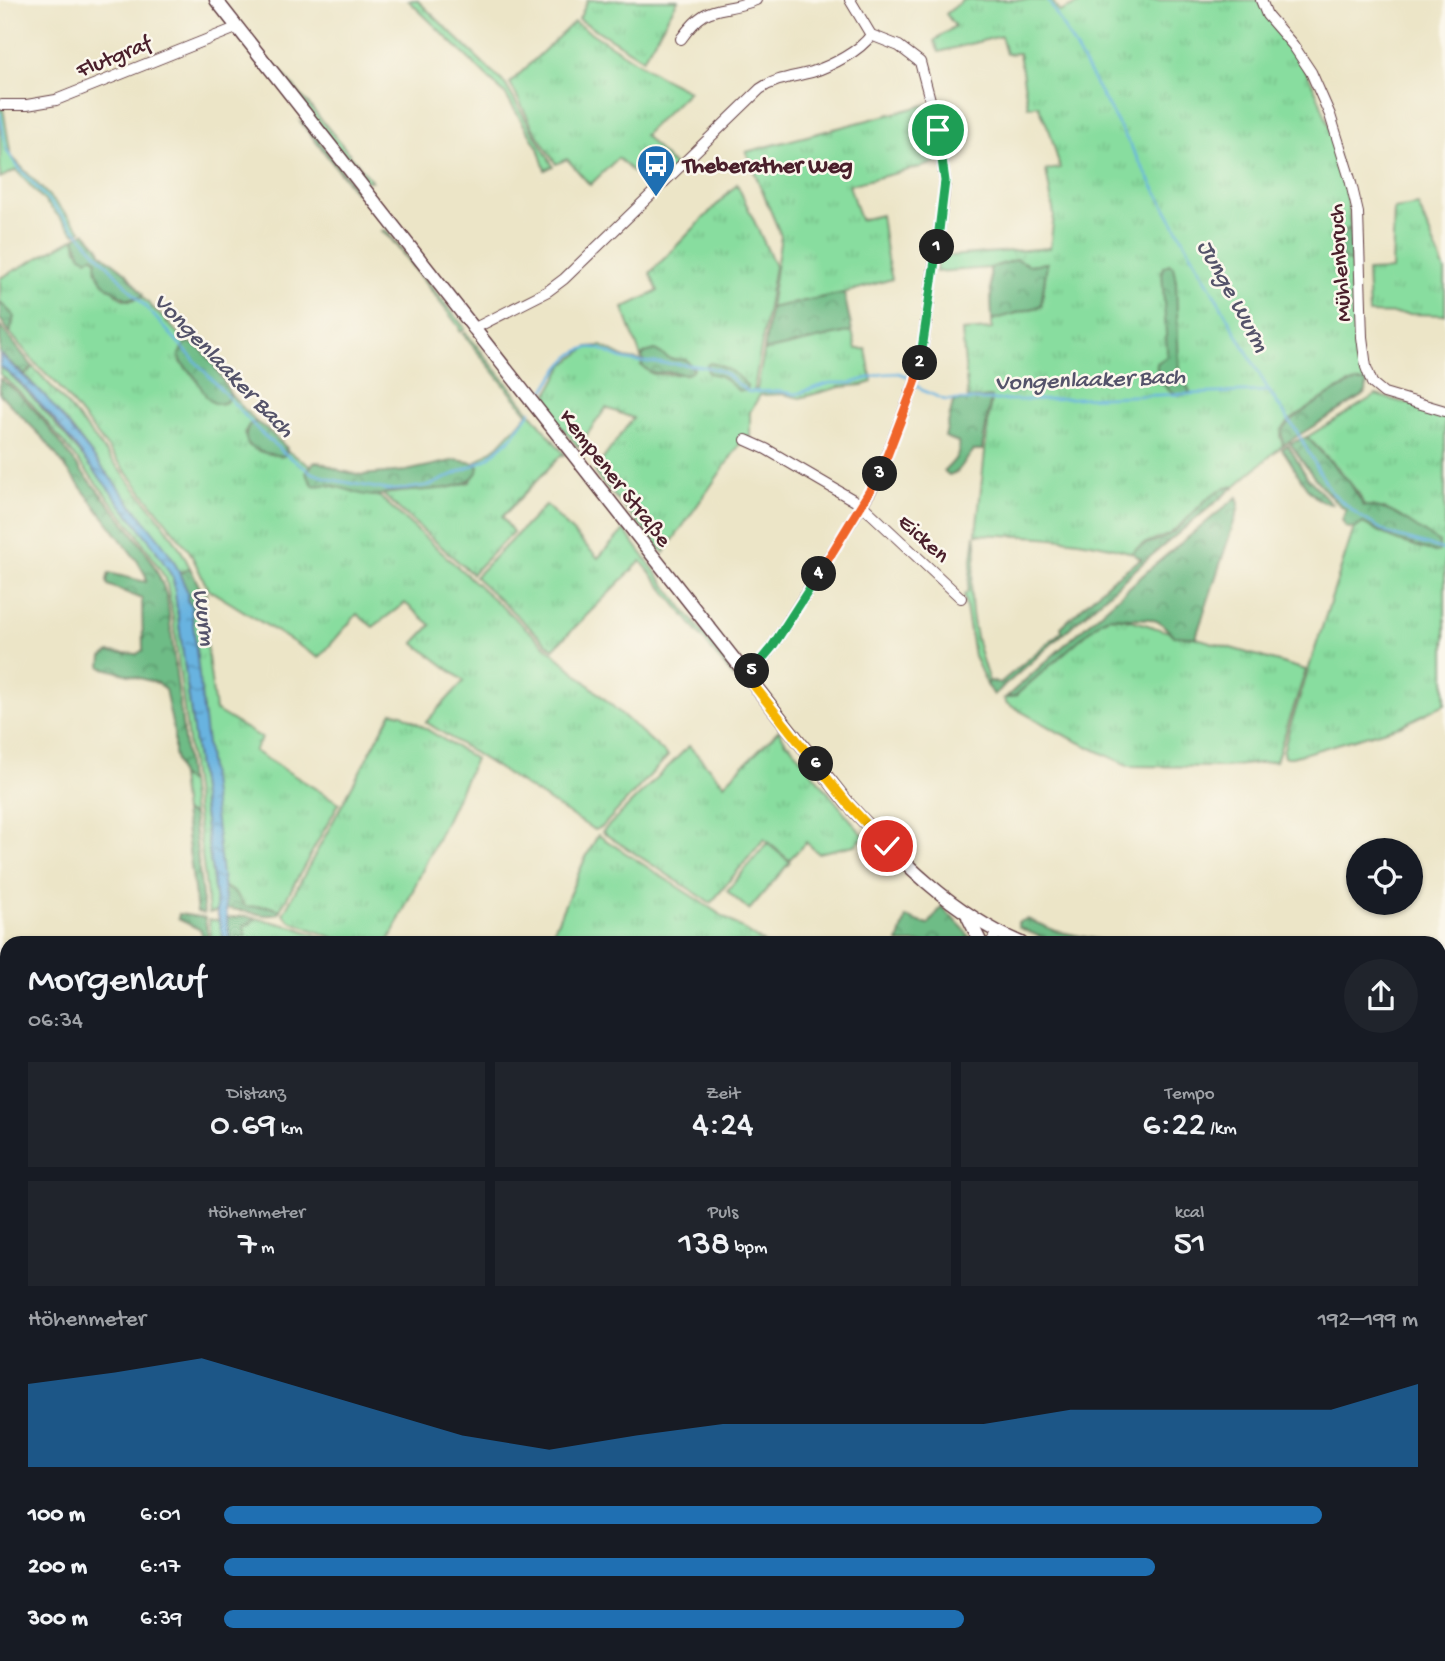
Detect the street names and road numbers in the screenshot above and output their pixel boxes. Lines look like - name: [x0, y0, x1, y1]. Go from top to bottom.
- street label: Flutgraf: [72, 30, 157, 86]
- street label: Mühlenbruch: [1324, 203, 1359, 323]
- street label: Kempener Straße: [552, 405, 677, 554]
- street label: Eicken: [891, 509, 954, 570]

